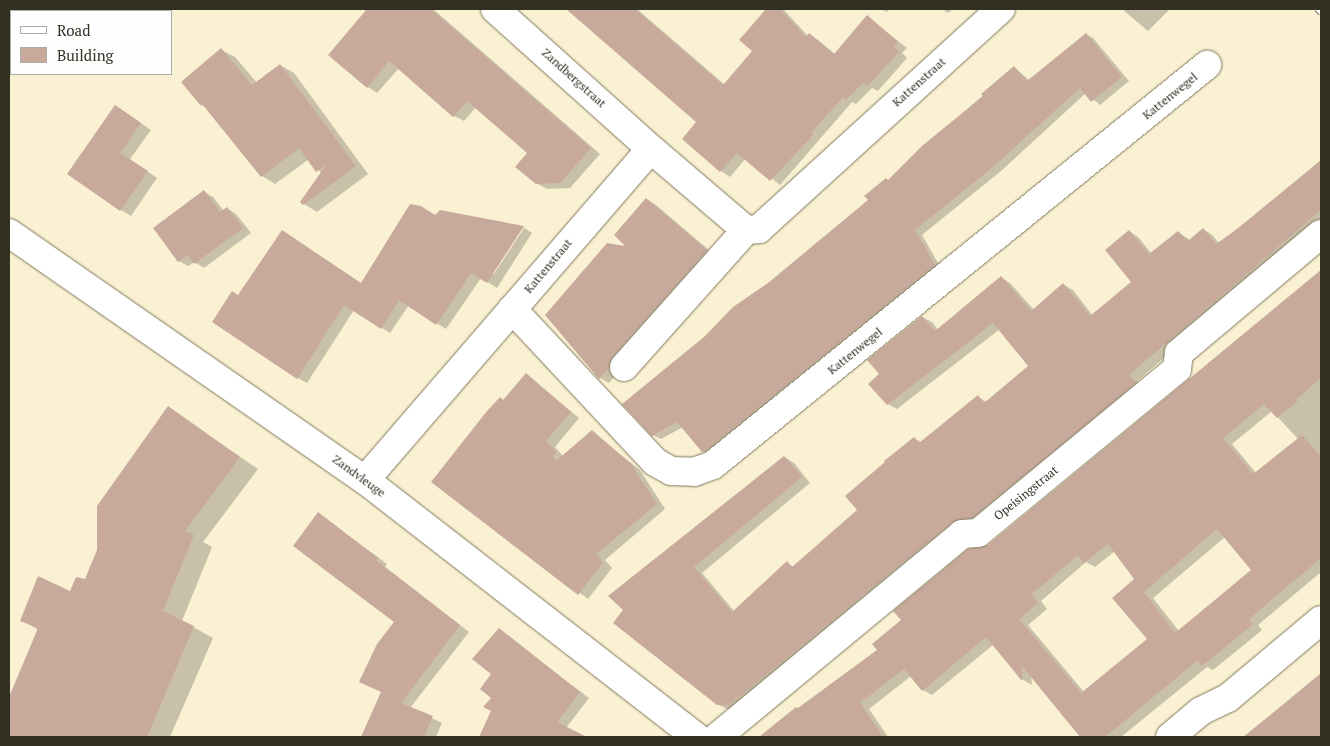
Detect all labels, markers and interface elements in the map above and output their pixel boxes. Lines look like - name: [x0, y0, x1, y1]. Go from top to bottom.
- legend: [10, 10, 172, 75]
- text: Road: [57, 20, 90, 40]
- text: Building: [57, 45, 114, 65]
- street label: Zandbergstraat: [539, 45, 609, 111]
- street label: Kattenstraat: [889, 54, 949, 110]
- street label: Kattenwegel: [1140, 69, 1200, 123]
- street label: Kattenstraat: [521, 236, 575, 296]
- street label: Kattenwegel: [825, 324, 885, 378]
- street label: Zandvleuge: [330, 452, 388, 500]
- street label: Opeisingstraat: [991, 463, 1061, 523]

